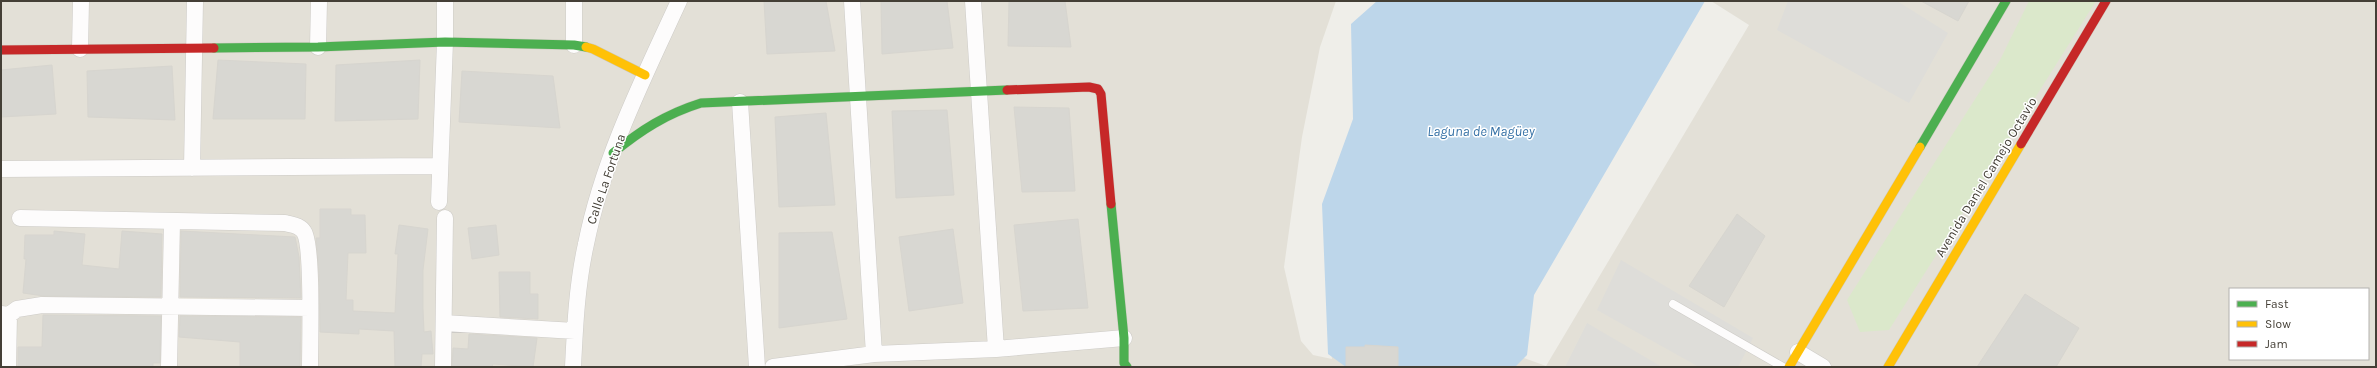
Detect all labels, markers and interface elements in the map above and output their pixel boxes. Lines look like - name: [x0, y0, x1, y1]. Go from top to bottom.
- street label: Avenida Daniel Camejo Octavio: [1932, 94, 2040, 260]
- water label: Laguna de Magüey: [1427, 123, 1536, 140]
- street label: Calle La Fortuna: [584, 132, 628, 226]
- legend: [2229, 288, 2369, 360]
- text: Fast: [2265, 297, 2289, 311]
- text: Slow: [2265, 317, 2291, 331]
- text: Jam: [2265, 337, 2288, 351]

